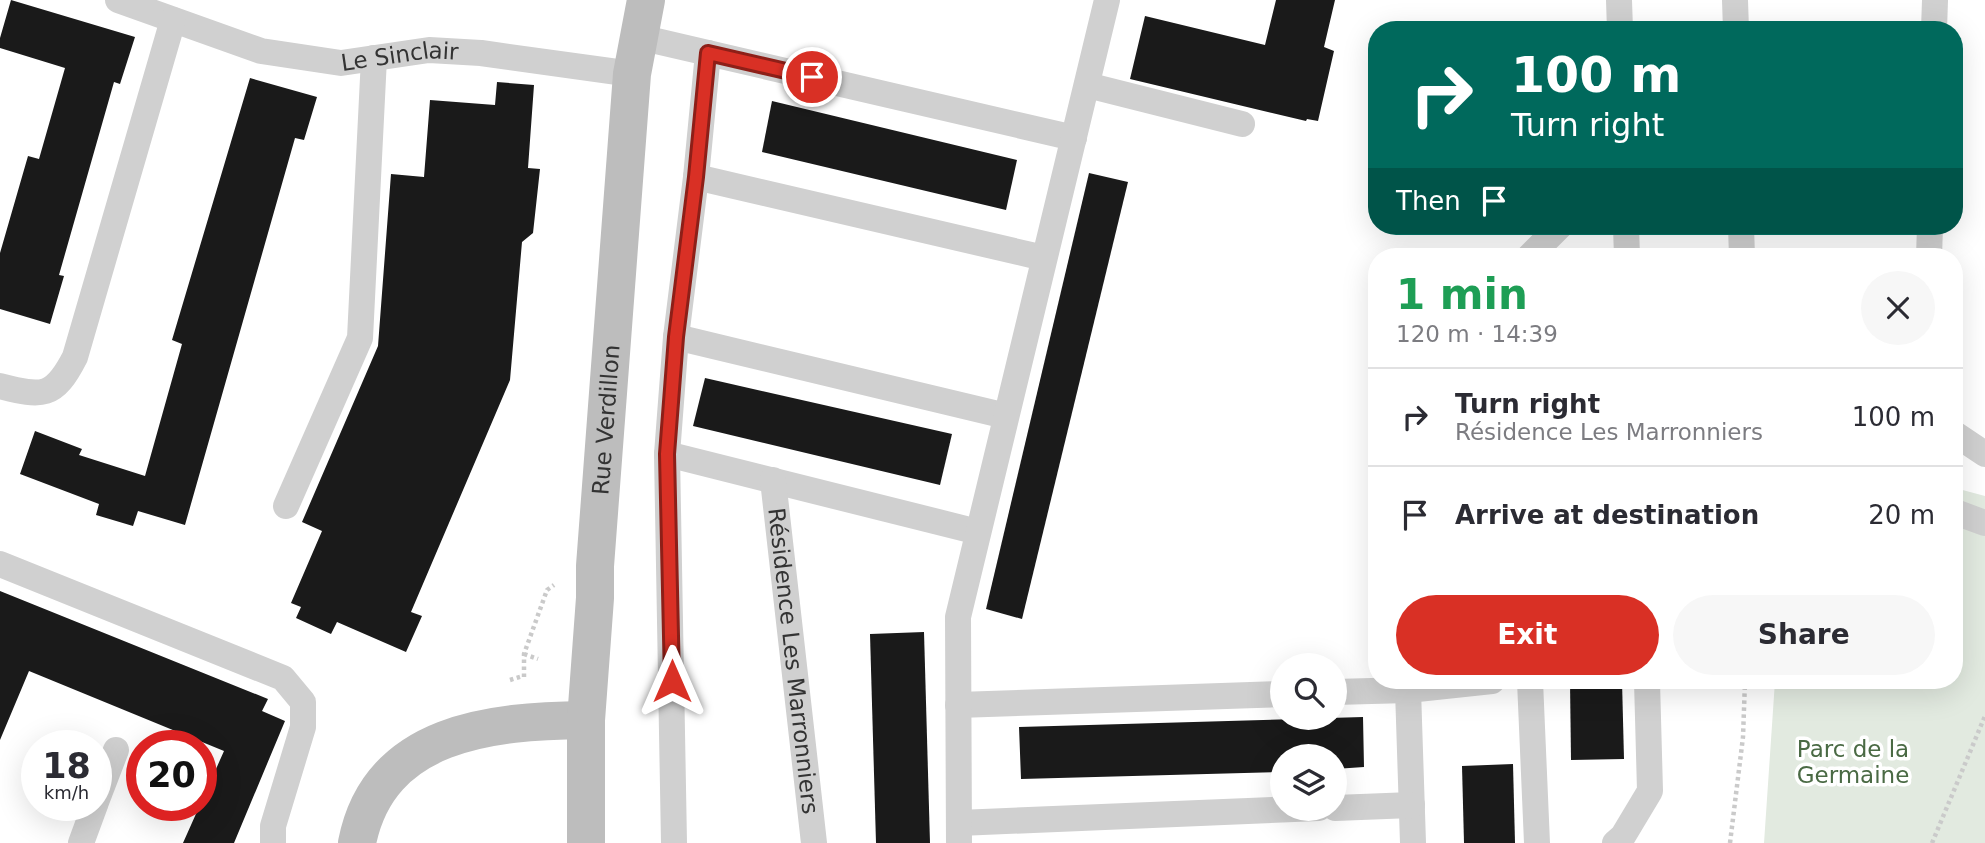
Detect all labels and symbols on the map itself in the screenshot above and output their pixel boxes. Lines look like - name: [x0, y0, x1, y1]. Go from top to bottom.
- street label: Le Sinclair: [339, 37, 460, 76]
- pin: [782, 47, 842, 107]
- street label: Rue Verdillon: [587, 344, 625, 496]
- street label: Résidence Les Marronniers: [763, 506, 824, 815]
- position arrow: [635, 644, 709, 718]
- speed limit sign: 20: [126, 730, 217, 821]
- park label: Parc de la Germaine: [1797, 736, 1909, 788]

